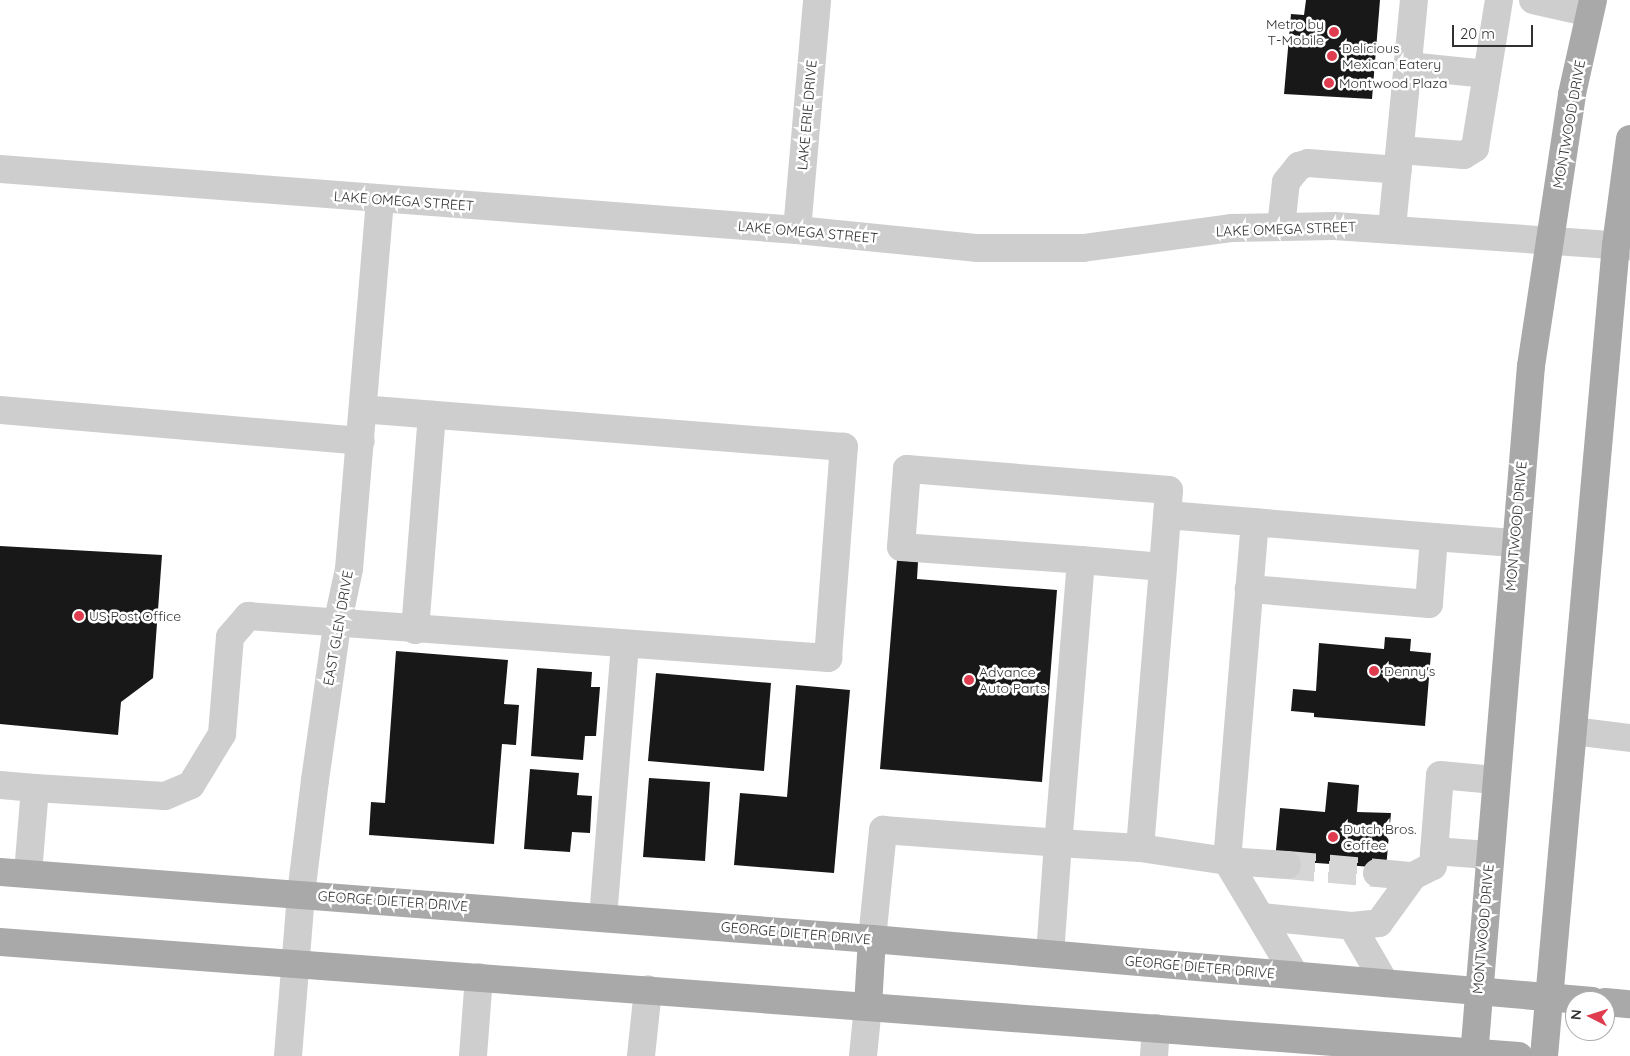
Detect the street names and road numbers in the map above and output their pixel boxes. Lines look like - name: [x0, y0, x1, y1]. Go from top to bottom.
- street label: MONTWOOD DRIVE: [1549, 58, 1589, 190]
- street label: LAKE ERIE DRIVE: [794, 59, 820, 171]
- street label: LAKE OMEGA STREET: [333, 188, 475, 214]
- street label: LAKE OMEGA STREET: [737, 218, 879, 246]
- street label: LAKE OMEGA STREET: [1215, 218, 1357, 240]
- street label: MONTWOOD DRIVE: [1502, 460, 1530, 592]
- street label: EAST GLEN DRIVE: [320, 569, 356, 687]
- street label: MONTWOOD DRIVE: [1469, 863, 1497, 995]
- street label: GEORGE DIETER DRIVE: [317, 887, 469, 915]
- street label: GEORGE DIETER DRIVE: [720, 918, 872, 948]
- street label: GEORGE DIETER DRIVE: [1124, 952, 1276, 982]

